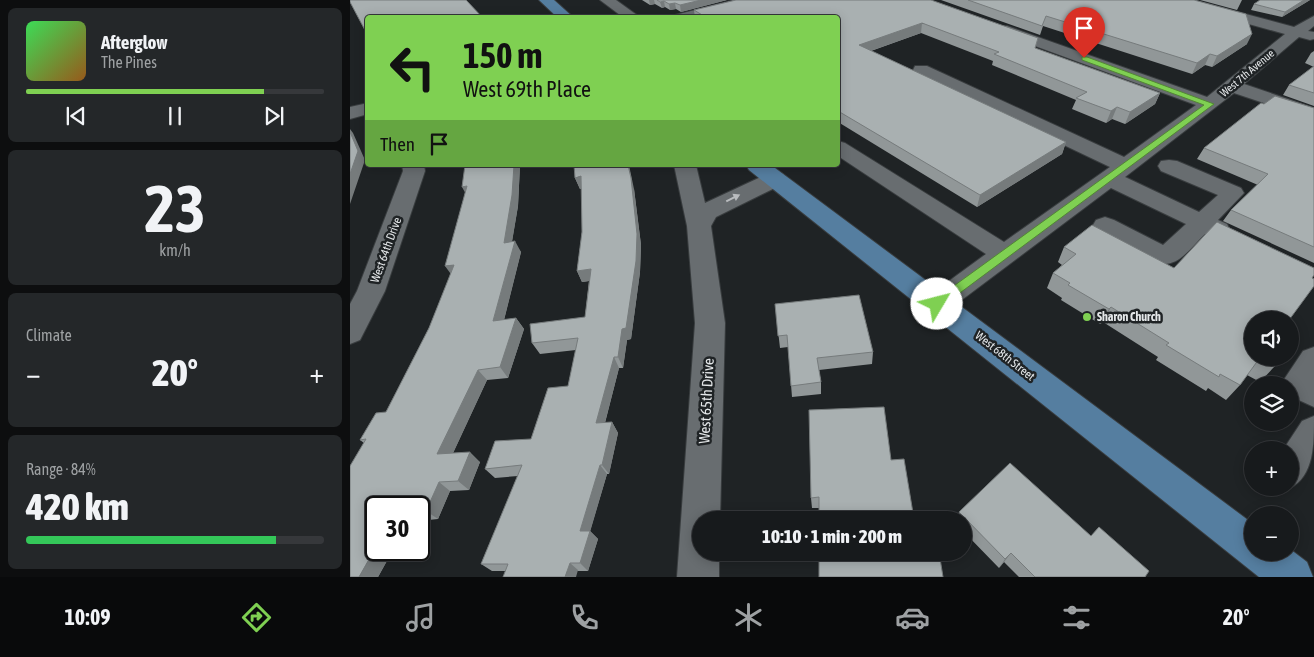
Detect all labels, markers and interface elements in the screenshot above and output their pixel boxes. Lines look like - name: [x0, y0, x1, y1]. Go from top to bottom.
- pin: [1063, 7, 1105, 58]
- icon: arrive: [1070, 14, 1098, 42]
- text: Afterglow: [101, 31, 168, 53]
- icon: left: [380, 35, 445, 100]
- text: 150 m: [463, 35, 542, 75]
- street label: West 7th Avenue: [1218, 47, 1276, 99]
- text: The Pines: [101, 53, 157, 71]
- text: West 69th Place: [463, 76, 591, 102]
- icon: previous: [62, 102, 90, 130]
- icon: pause: [161, 102, 189, 130]
- icon: next: [260, 102, 288, 130]
- icon: arrive: [425, 130, 453, 158]
- text: Then: [380, 133, 415, 155]
- text: 23: [144, 171, 206, 246]
- one-way arrow: [726, 194, 740, 202]
- street label: West 64th Drive: [368, 215, 404, 285]
- text: km/h: [159, 241, 191, 259]
- position arrow: [910, 277, 962, 329]
- place label: Sharon Church: [1097, 310, 1161, 324]
- marker: Sharon Church: [1081, 311, 1093, 323]
- map controls: [1244, 311, 1299, 561]
- button: sound: [1244, 311, 1299, 366]
- text: Climate: [26, 326, 72, 344]
- street label: West 68th Street: [972, 328, 1038, 384]
- text: 20°: [152, 351, 198, 394]
- text: −: [26, 357, 41, 389]
- text: +: [309, 357, 324, 389]
- street label: West 65th Drive: [695, 358, 717, 444]
- button: layers: [1244, 376, 1299, 431]
- button: +: [1244, 441, 1299, 496]
- text: Range · 84%: [26, 460, 96, 478]
- text: 420 km: [26, 485, 129, 528]
- speed limit sign: 30: [365, 496, 430, 561]
- button: −: [1244, 506, 1299, 561]
- text: 10:10 · 1 min · 200 m: [762, 525, 902, 547]
- icon: directions: [239, 600, 274, 635]
- icon: music: [403, 600, 438, 635]
- icon: phone: [567, 600, 602, 635]
- icon: climate: [731, 600, 766, 635]
- icon: car: [895, 600, 930, 635]
- icon: filters: [1059, 600, 1094, 635]
- text: 10:09: [64, 604, 111, 630]
- text: 20°: [1223, 604, 1249, 630]

